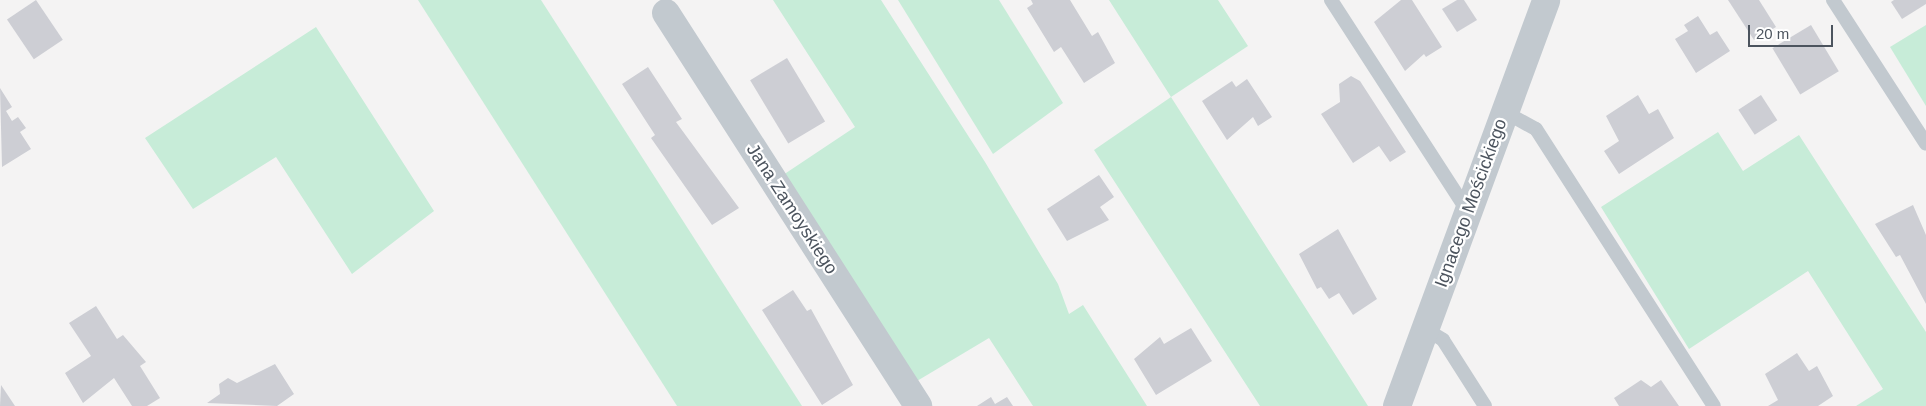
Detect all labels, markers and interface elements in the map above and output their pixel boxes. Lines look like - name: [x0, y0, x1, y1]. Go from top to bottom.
- scale bar: [1751, 15, 1836, 47]
- text: 20 m: [1756, 25, 1789, 42]
- street label: Ignacego Mościckiego: [1430, 116, 1512, 290]
- street label: Jana Zamoyskiego: [742, 140, 842, 278]

